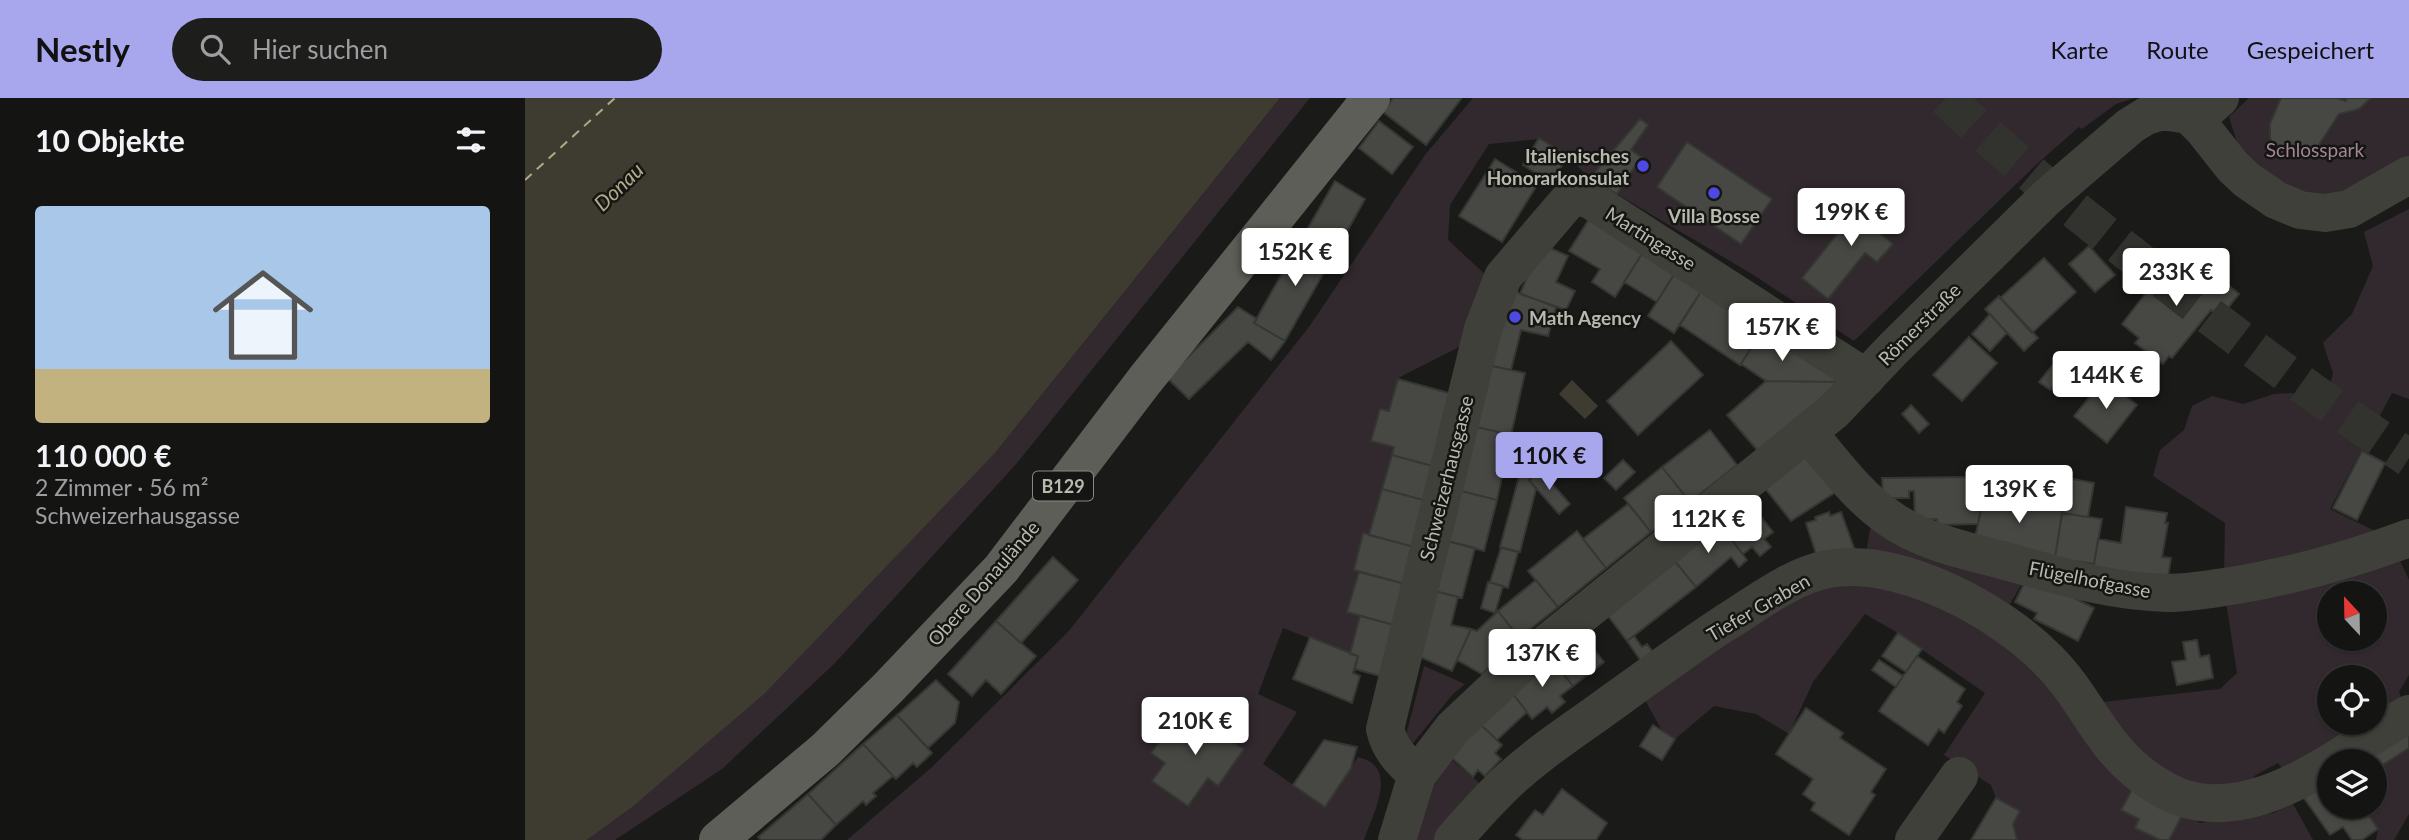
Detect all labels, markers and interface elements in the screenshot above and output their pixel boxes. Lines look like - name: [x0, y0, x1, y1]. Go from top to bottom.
- search box: [172, 18, 662, 81]
- text: Nestly: [35, 29, 130, 69]
- icon: search: [196, 30, 234, 68]
- text: Hier suchen: [252, 33, 388, 65]
- text: Karte: [2051, 35, 2108, 64]
- text: Route: [2146, 35, 2209, 64]
- text: Gespeichert: [2247, 35, 2374, 64]
- icon: filters: [452, 121, 490, 159]
- text: 10 Objekte: [35, 122, 185, 158]
- park label: Schlosspark: [2266, 138, 2364, 161]
- place label: Italienisches Honorarkonsulat: [1487, 144, 1629, 189]
- water label: Donau: [588, 157, 648, 215]
- marker: Italienisches Honorarkonsulat: [1635, 158, 1651, 174]
- marker: Villa Bosse: [1706, 185, 1722, 201]
- pin: 199K €: [1794, 188, 1908, 248]
- text: 199K €: [1814, 197, 1888, 225]
- street label: Martingasse: [1602, 201, 1700, 275]
- place label: Villa Bosse: [1667, 204, 1760, 227]
- pin: 152K €: [1238, 228, 1352, 288]
- text: 152K €: [1258, 237, 1332, 265]
- pin: 233K €: [2119, 248, 2233, 308]
- icon: home: [200, 252, 326, 378]
- text: 233K €: [2139, 257, 2213, 285]
- street label: Römerstraße: [1873, 278, 1965, 370]
- pin: 157K €: [1725, 303, 1839, 363]
- place label: Math Agency: [1529, 306, 1642, 329]
- marker: Math Agency: [1507, 309, 1523, 325]
- text: 157K €: [1745, 312, 1819, 340]
- pin: 144K €: [2049, 352, 2163, 411]
- text: 144K €: [2069, 360, 2143, 388]
- street label: Schweizerhausgasse: [1414, 393, 1478, 563]
- pin: 110K €: [1492, 432, 1606, 492]
- text: 110 000 €: [35, 437, 171, 473]
- text: 110K €: [1512, 441, 1586, 469]
- pin: 139K €: [1962, 466, 2076, 525]
- road number: B129: [1033, 472, 1093, 500]
- text: 2 Zimmer · 56 m²: [35, 473, 208, 501]
- text: 139K €: [1982, 474, 2056, 502]
- pin: 112K €: [1651, 496, 1765, 555]
- text: Schweizerhausgasse: [35, 501, 240, 529]
- text: 112K €: [1671, 504, 1745, 532]
- street label: Obere Donaulände: [922, 516, 1044, 650]
- street label: Flügelhofgasse: [2027, 556, 2153, 602]
- street label: Tiefer Graben: [1703, 568, 1813, 646]
- north arrow: [2317, 581, 2387, 651]
- map controls: [2317, 581, 2387, 819]
- pin: 137K €: [1485, 630, 1599, 689]
- text: 137K €: [1505, 638, 1579, 666]
- button: locate: [2317, 665, 2387, 735]
- pin: 210K €: [1138, 698, 1252, 757]
- text: 210K €: [1158, 706, 1232, 734]
- button: layers: [2317, 749, 2387, 819]

